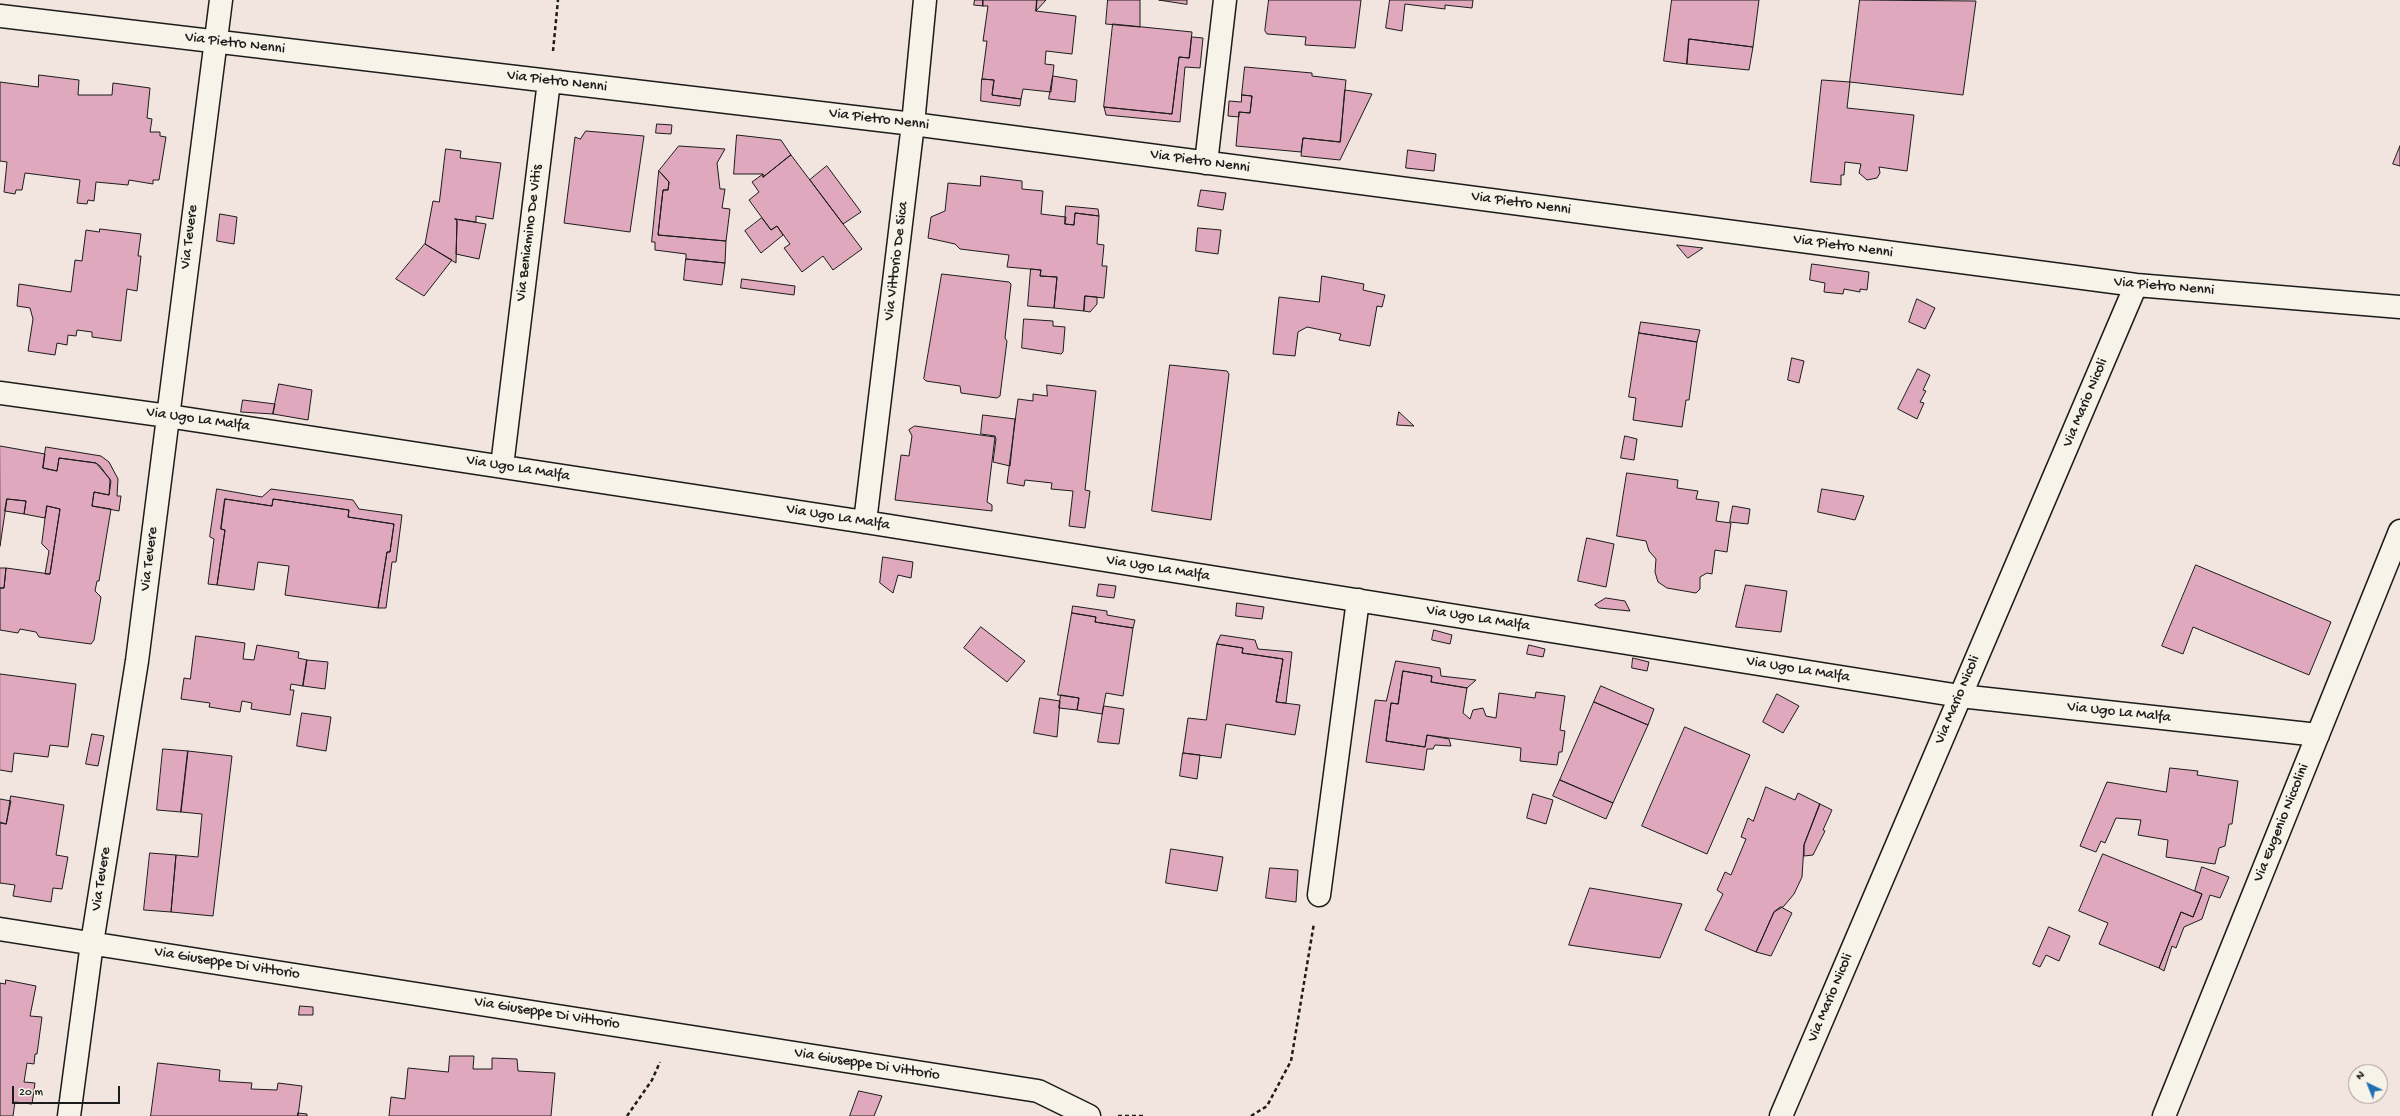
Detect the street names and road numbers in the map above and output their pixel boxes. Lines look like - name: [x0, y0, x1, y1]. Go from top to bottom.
- street label: Via Pietro Nenni: [184, 29, 286, 59]
- street label: Via Pietro Nenni: [506, 67, 608, 97]
- street label: Via Pietro Nenni: [828, 105, 930, 135]
- street label: Via Pietro Nenni: [1149, 146, 1251, 178]
- street label: Via Beniamino De Vitis: [513, 164, 547, 302]
- street label: Via Pietro Nenni: [1470, 188, 1572, 220]
- street label: Via Vittorio De Sica: [881, 200, 913, 322]
- street label: Via Tevere: [177, 204, 203, 270]
- street label: Via Pietro Nenni: [1792, 231, 1894, 263]
- street label: Via Pietro Nenni: [2113, 274, 2215, 300]
- street label: Via Mario Nicoli: [2059, 356, 2113, 450]
- street label: Via Ugo La Malfa: [145, 404, 251, 436]
- street label: Via Ugo La Malfa: [465, 452, 571, 486]
- street label: Via Ugo La Malfa: [785, 501, 891, 535]
- street label: Via Tevere: [137, 526, 163, 592]
- street label: Via Ugo La Malfa: [1105, 552, 1211, 586]
- street label: Via Ugo La Malfa: [1425, 602, 1531, 636]
- street label: Via Ugo La Malfa: [1745, 653, 1851, 687]
- street label: Via Mario Nicoli: [1931, 653, 1985, 747]
- street label: Via Ugo La Malfa: [2066, 699, 2172, 727]
- street label: Via Eugenio Niccolini: [2250, 761, 2314, 885]
- street label: Via Tevere: [88, 846, 116, 912]
- street label: Via Giuseppe Di Vittorio: [153, 944, 301, 984]
- street label: Via Mario Nicoli: [1804, 951, 1858, 1045]
- street label: Via Giuseppe Di Vittorio: [473, 994, 621, 1034]
- street label: Via Giuseppe Di Vittorio: [793, 1045, 941, 1085]

